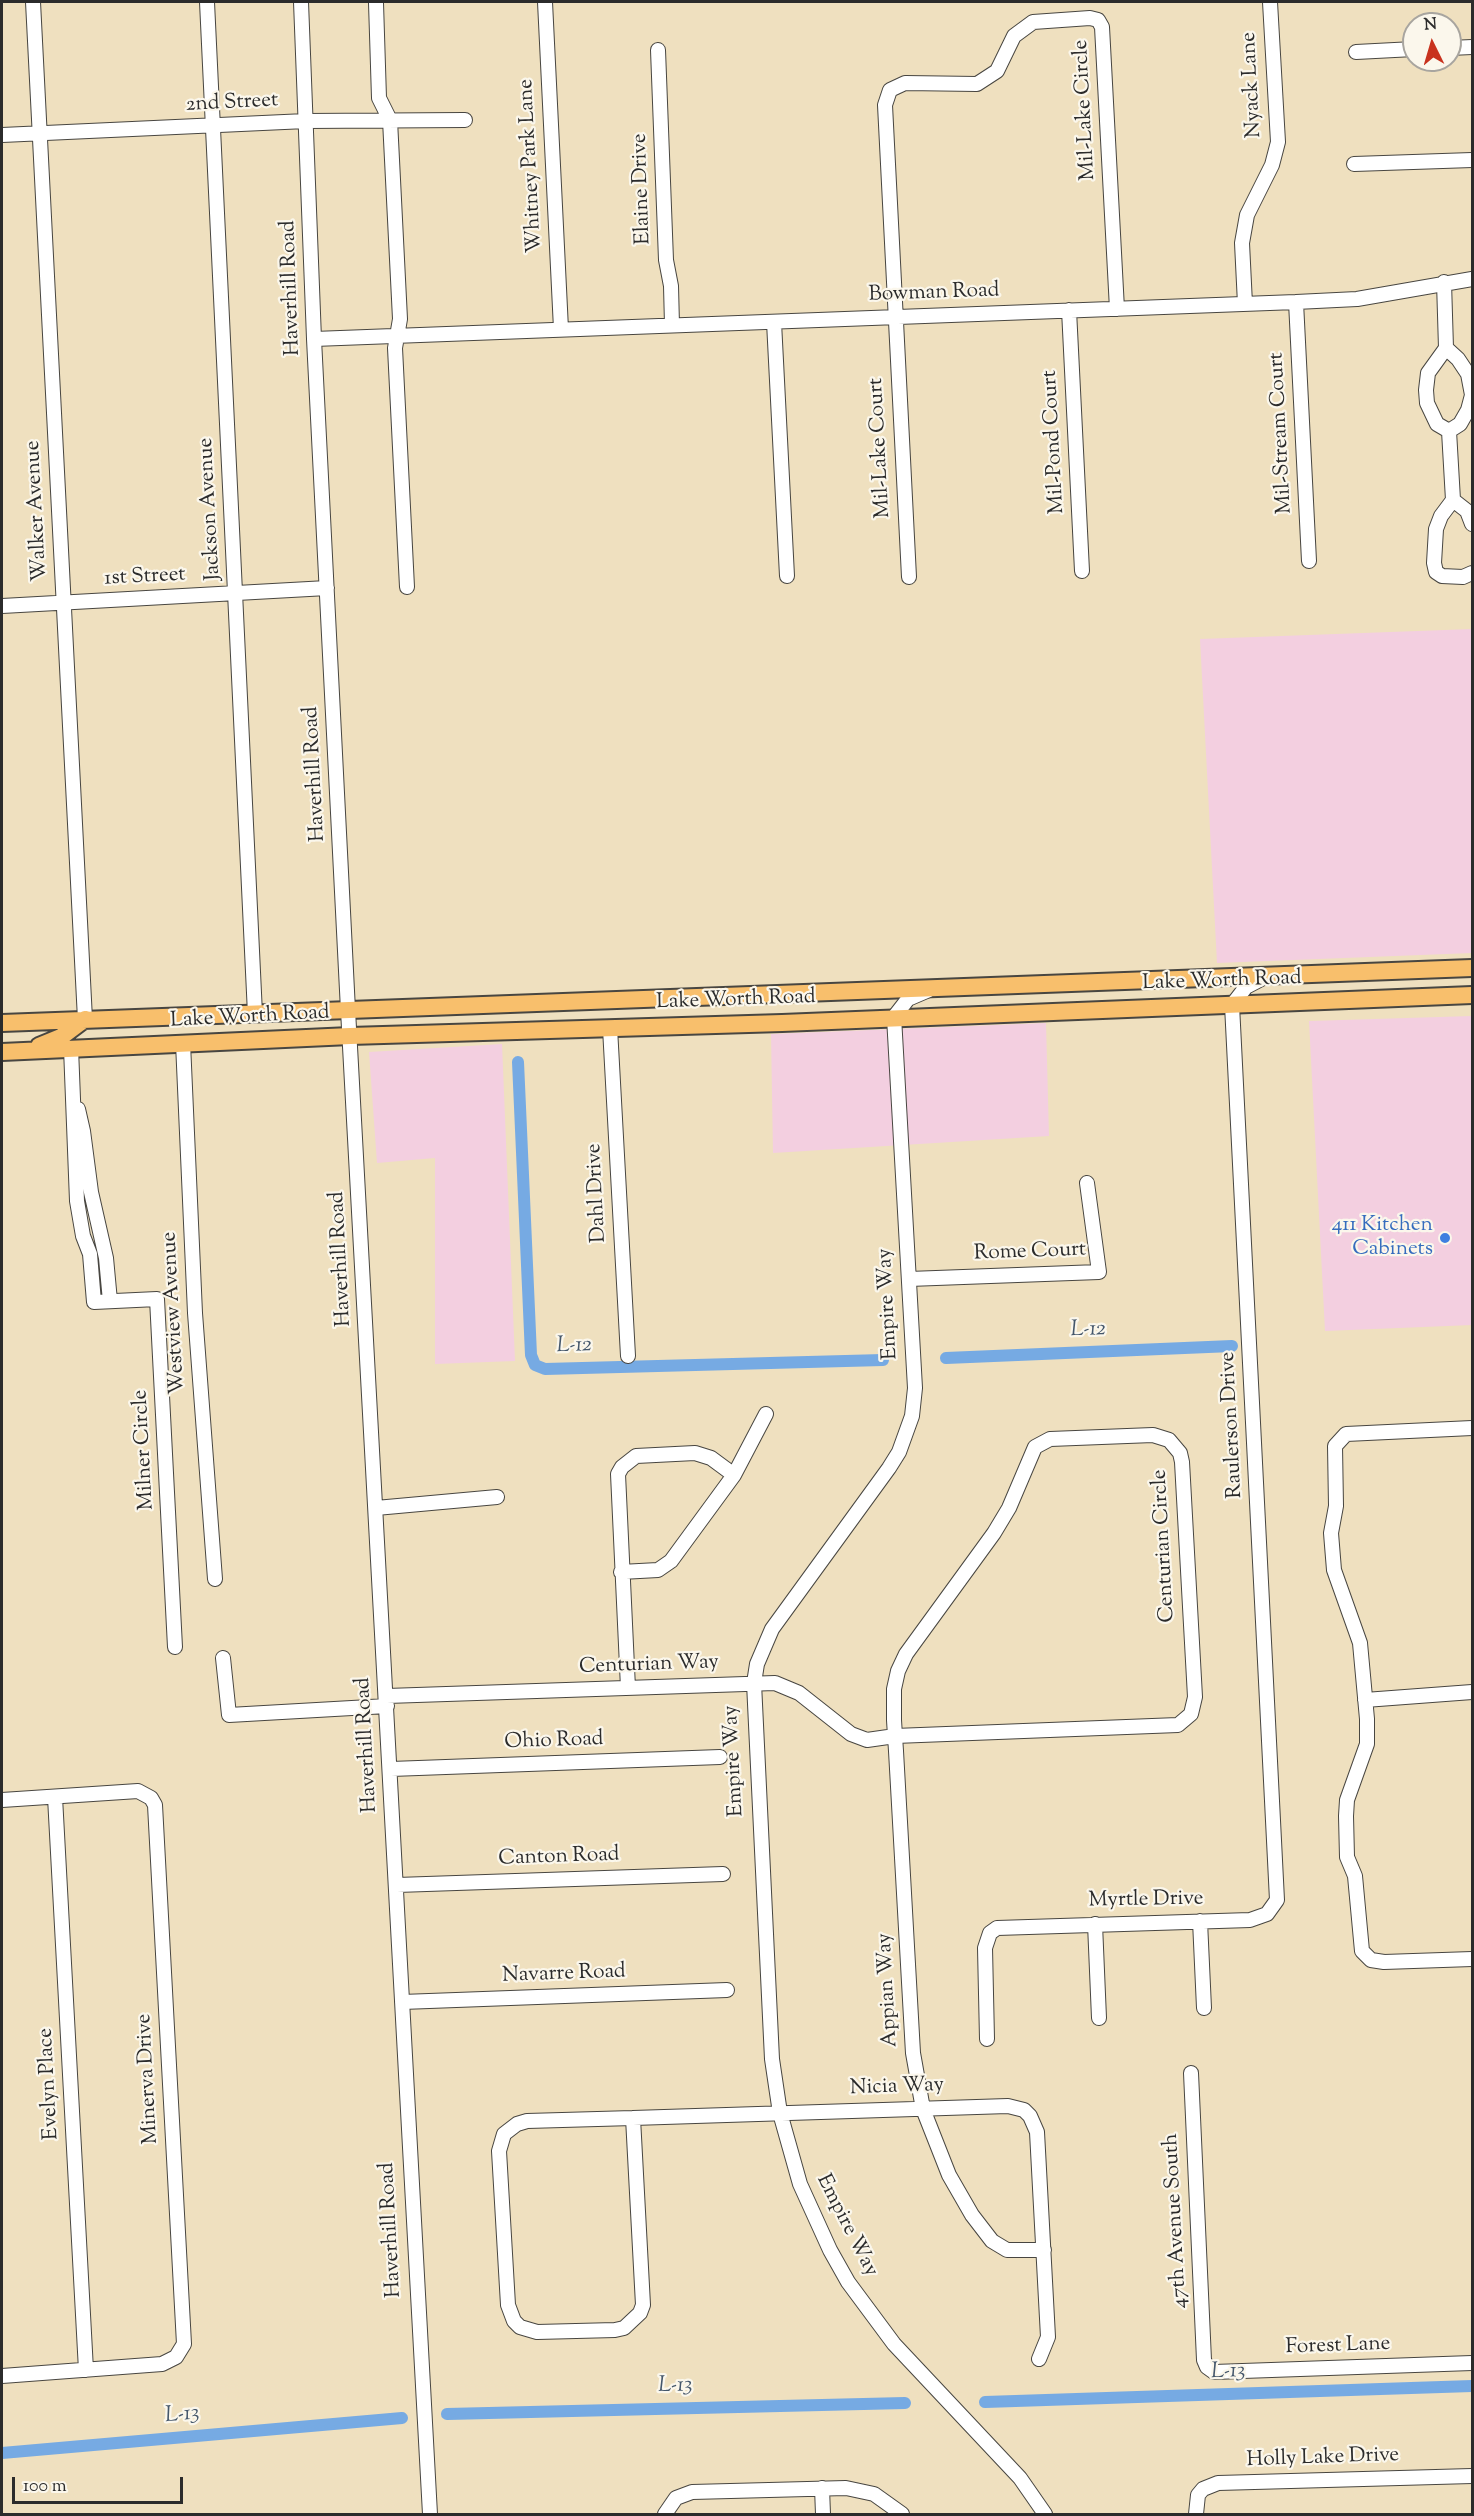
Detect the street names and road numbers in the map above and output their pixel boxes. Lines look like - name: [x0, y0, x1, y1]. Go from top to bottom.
- street label: Nyack Lane: [1238, 31, 1268, 139]
- street label: Mil-Lake Circle: [1070, 39, 1102, 181]
- street label: Whitney Park Lane: [515, 78, 549, 254]
- street label: 2nd Street: [185, 89, 279, 119]
- street label: Elaine Drive: [628, 133, 658, 245]
- street label: Haverhill Road: [277, 220, 307, 356]
- street label: Bowman Road: [868, 279, 1000, 309]
- street label: Mil-Stream Court: [1265, 351, 1299, 515]
- street label: Mil-Pond Court: [1039, 369, 1071, 515]
- street label: Mil-Lake Court: [865, 377, 897, 519]
- street label: Jackson Avenue: [195, 437, 227, 581]
- street label: Walker Avenue: [22, 440, 54, 582]
- street label: 1st Street: [104, 563, 186, 593]
- street label: Haverhill Road: [300, 706, 332, 842]
- street label: Lake Worth Road: [1142, 967, 1302, 997]
- street label: Lake Worth Road: [656, 986, 816, 1016]
- street label: Lake Worth Road: [170, 1001, 330, 1035]
- street label: Dahl Drive: [583, 1143, 613, 1243]
- street label: Haverhill Road: [326, 1191, 358, 1327]
- street label: Westview Avenue: [158, 1231, 192, 1395]
- street label: Rome Court: [973, 1238, 1087, 1268]
- street label: Empire Way: [874, 1248, 904, 1360]
- street label: Raulerson Drive: [1217, 1351, 1249, 1499]
- street label: Milner Circle: [129, 1389, 161, 1511]
- street label: Centurian Circle: [1148, 1469, 1182, 1623]
- street label: Centurian Way: [579, 1651, 719, 1681]
- street label: Haverhill Road: [352, 1677, 384, 1813]
- street label: Empire Way: [720, 1705, 750, 1817]
- street label: Ohio Road: [504, 1728, 604, 1756]
- street label: Canton Road: [498, 1843, 620, 1873]
- street label: Myrtle Drive: [1088, 1887, 1204, 1915]
- street label: Appian Way: [873, 1932, 905, 2048]
- street label: Navarre Road: [502, 1960, 626, 1990]
- street label: Minerva Drive: [133, 2013, 165, 2145]
- street label: Evelyn Place: [34, 2027, 66, 2141]
- street label: Nicia Way: [850, 2074, 944, 2102]
- street label: 47th Avenue South: [1160, 2133, 1194, 2309]
- street label: Haverhill Road: [376, 2162, 408, 2298]
- street label: Empire Way: [809, 2171, 883, 2281]
- street label: Forest Lane: [1285, 2333, 1391, 2361]
- street label: Holly Lake Drive: [1246, 2444, 1400, 2474]

